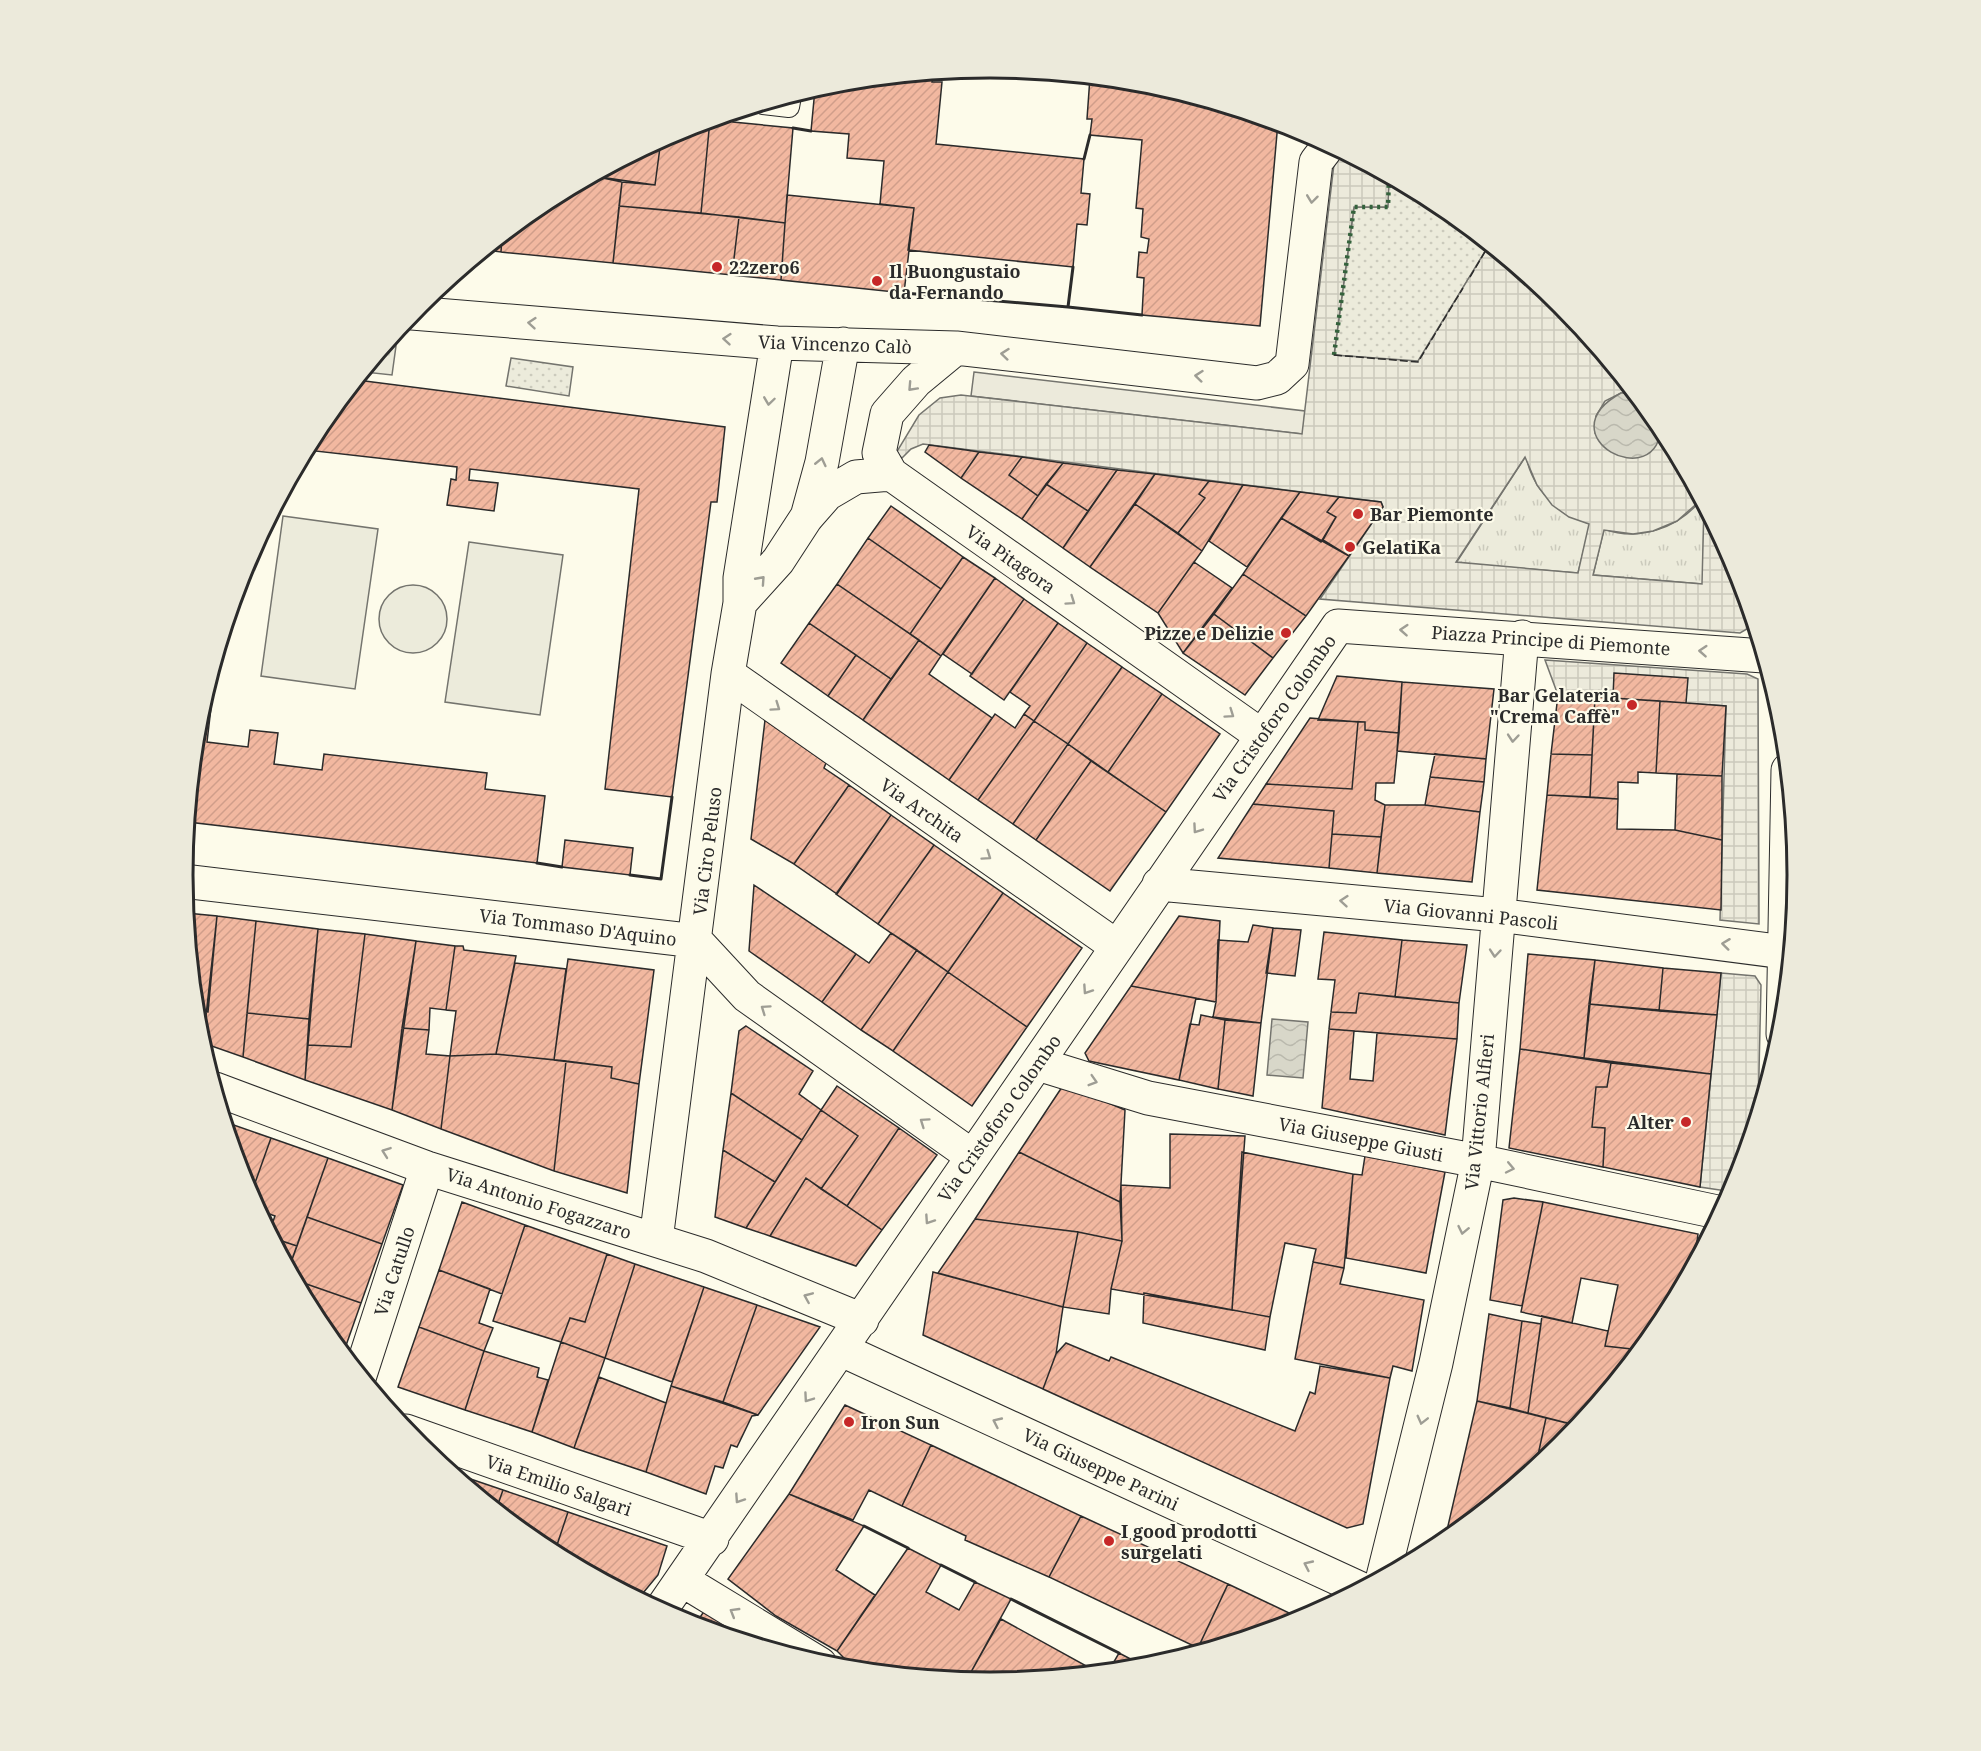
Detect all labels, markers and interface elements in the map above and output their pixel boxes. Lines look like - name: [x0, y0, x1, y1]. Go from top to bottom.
- one-way arrow: [1306, 194, 1319, 203]
- place label: 22zero6: [729, 255, 800, 279]
- place label: Il Buongustaio da Fernando: [889, 259, 1021, 304]
- marker: 22zero6: [710, 260, 724, 274]
- marker: Il Buongustaio da Fernando: [870, 274, 884, 288]
- one-way arrow: [528, 317, 537, 330]
- street label: Via Vincenzo Calò: [758, 329, 912, 359]
- one-way arrow: [722, 333, 731, 346]
- one-way arrow: [1001, 348, 1010, 361]
- one-way arrow: [1194, 370, 1204, 383]
- one-way arrow: [908, 380, 919, 390]
- one-way arrow: [764, 396, 776, 405]
- one-way arrow: [814, 457, 827, 467]
- place label: Bar Piemonte: [1370, 502, 1494, 526]
- marker: Bar Piemonte: [1351, 507, 1365, 521]
- street label: Via Pitagora: [961, 519, 1061, 599]
- place label: GelatiKa: [1362, 535, 1441, 559]
- marker: GelatiKa: [1343, 540, 1357, 554]
- one-way arrow: [754, 576, 765, 586]
- one-way arrow: [1064, 594, 1075, 605]
- street label: Piazza Principe di Piemonte: [1431, 620, 1671, 660]
- place label: Pizze e Delizie: [1144, 621, 1274, 645]
- one-way arrow: [1399, 624, 1408, 637]
- marker: Pizze e Delizie: [1279, 626, 1293, 640]
- street label: Via Cristoforo Colombo: [1207, 629, 1341, 807]
- one-way arrow: [1699, 645, 1708, 658]
- place label: Bar Gelateria "Crema Caffè": [1490, 683, 1620, 728]
- marker: Bar Gelateria "Crema Caffè": [1625, 698, 1639, 712]
- one-way arrow: [770, 700, 781, 711]
- one-way arrow: [1223, 707, 1234, 718]
- one-way arrow: [1507, 733, 1520, 742]
- street label: Via Archita: [876, 773, 968, 847]
- street label: Via Ciro Peluso: [687, 785, 727, 917]
- one-way arrow: [1193, 823, 1204, 834]
- one-way arrow: [981, 849, 992, 860]
- street label: Via Giovanni Pascoli: [1382, 893, 1560, 935]
- one-way arrow: [1340, 895, 1349, 908]
- street label: Via Tommaso D'Aquino: [478, 903, 678, 951]
- one-way arrow: [1721, 939, 1730, 951]
- one-way arrow: [1489, 948, 1502, 957]
- one-way arrow: [1082, 984, 1094, 994]
- one-way arrow: [761, 1005, 772, 1016]
- street label: Via Cristoforo Colombo: [932, 1029, 1066, 1207]
- street label: Via Vittorio Alfieri: [1459, 1032, 1499, 1191]
- one-way arrow: [1087, 1074, 1098, 1086]
- place label: Alter: [1627, 1110, 1675, 1134]
- street label: Via Giuseppe Giusti: [1277, 1111, 1446, 1167]
- marker: Alter: [1679, 1115, 1693, 1129]
- one-way arrow: [920, 1118, 931, 1129]
- one-way arrow: [381, 1147, 391, 1160]
- one-way arrow: [1505, 1161, 1515, 1174]
- street label: Via Antonio Fogazzaro: [443, 1162, 635, 1244]
- one-way arrow: [925, 1213, 936, 1224]
- street label: Via Catullo: [368, 1223, 420, 1319]
- one-way arrow: [1458, 1224, 1471, 1234]
- one-way arrow: [804, 1292, 815, 1304]
- one-way arrow: [804, 1391, 815, 1402]
- place label: Iron Sun: [861, 1410, 940, 1434]
- marker: Iron Sun: [842, 1415, 856, 1429]
- one-way arrow: [1416, 1415, 1429, 1425]
- one-way arrow: [993, 1417, 1004, 1429]
- street label: Via Giuseppe Parini: [1019, 1422, 1183, 1516]
- street label: Via Emilio Salgari: [483, 1449, 635, 1521]
- one-way arrow: [735, 1493, 746, 1504]
- place label: I good prodotti surgelati: [1121, 1519, 1258, 1564]
- marker: I good prodotti surgelati: [1102, 1534, 1116, 1548]
- one-way arrow: [1303, 1560, 1314, 1572]
- one-way arrow: [730, 1608, 740, 1620]

